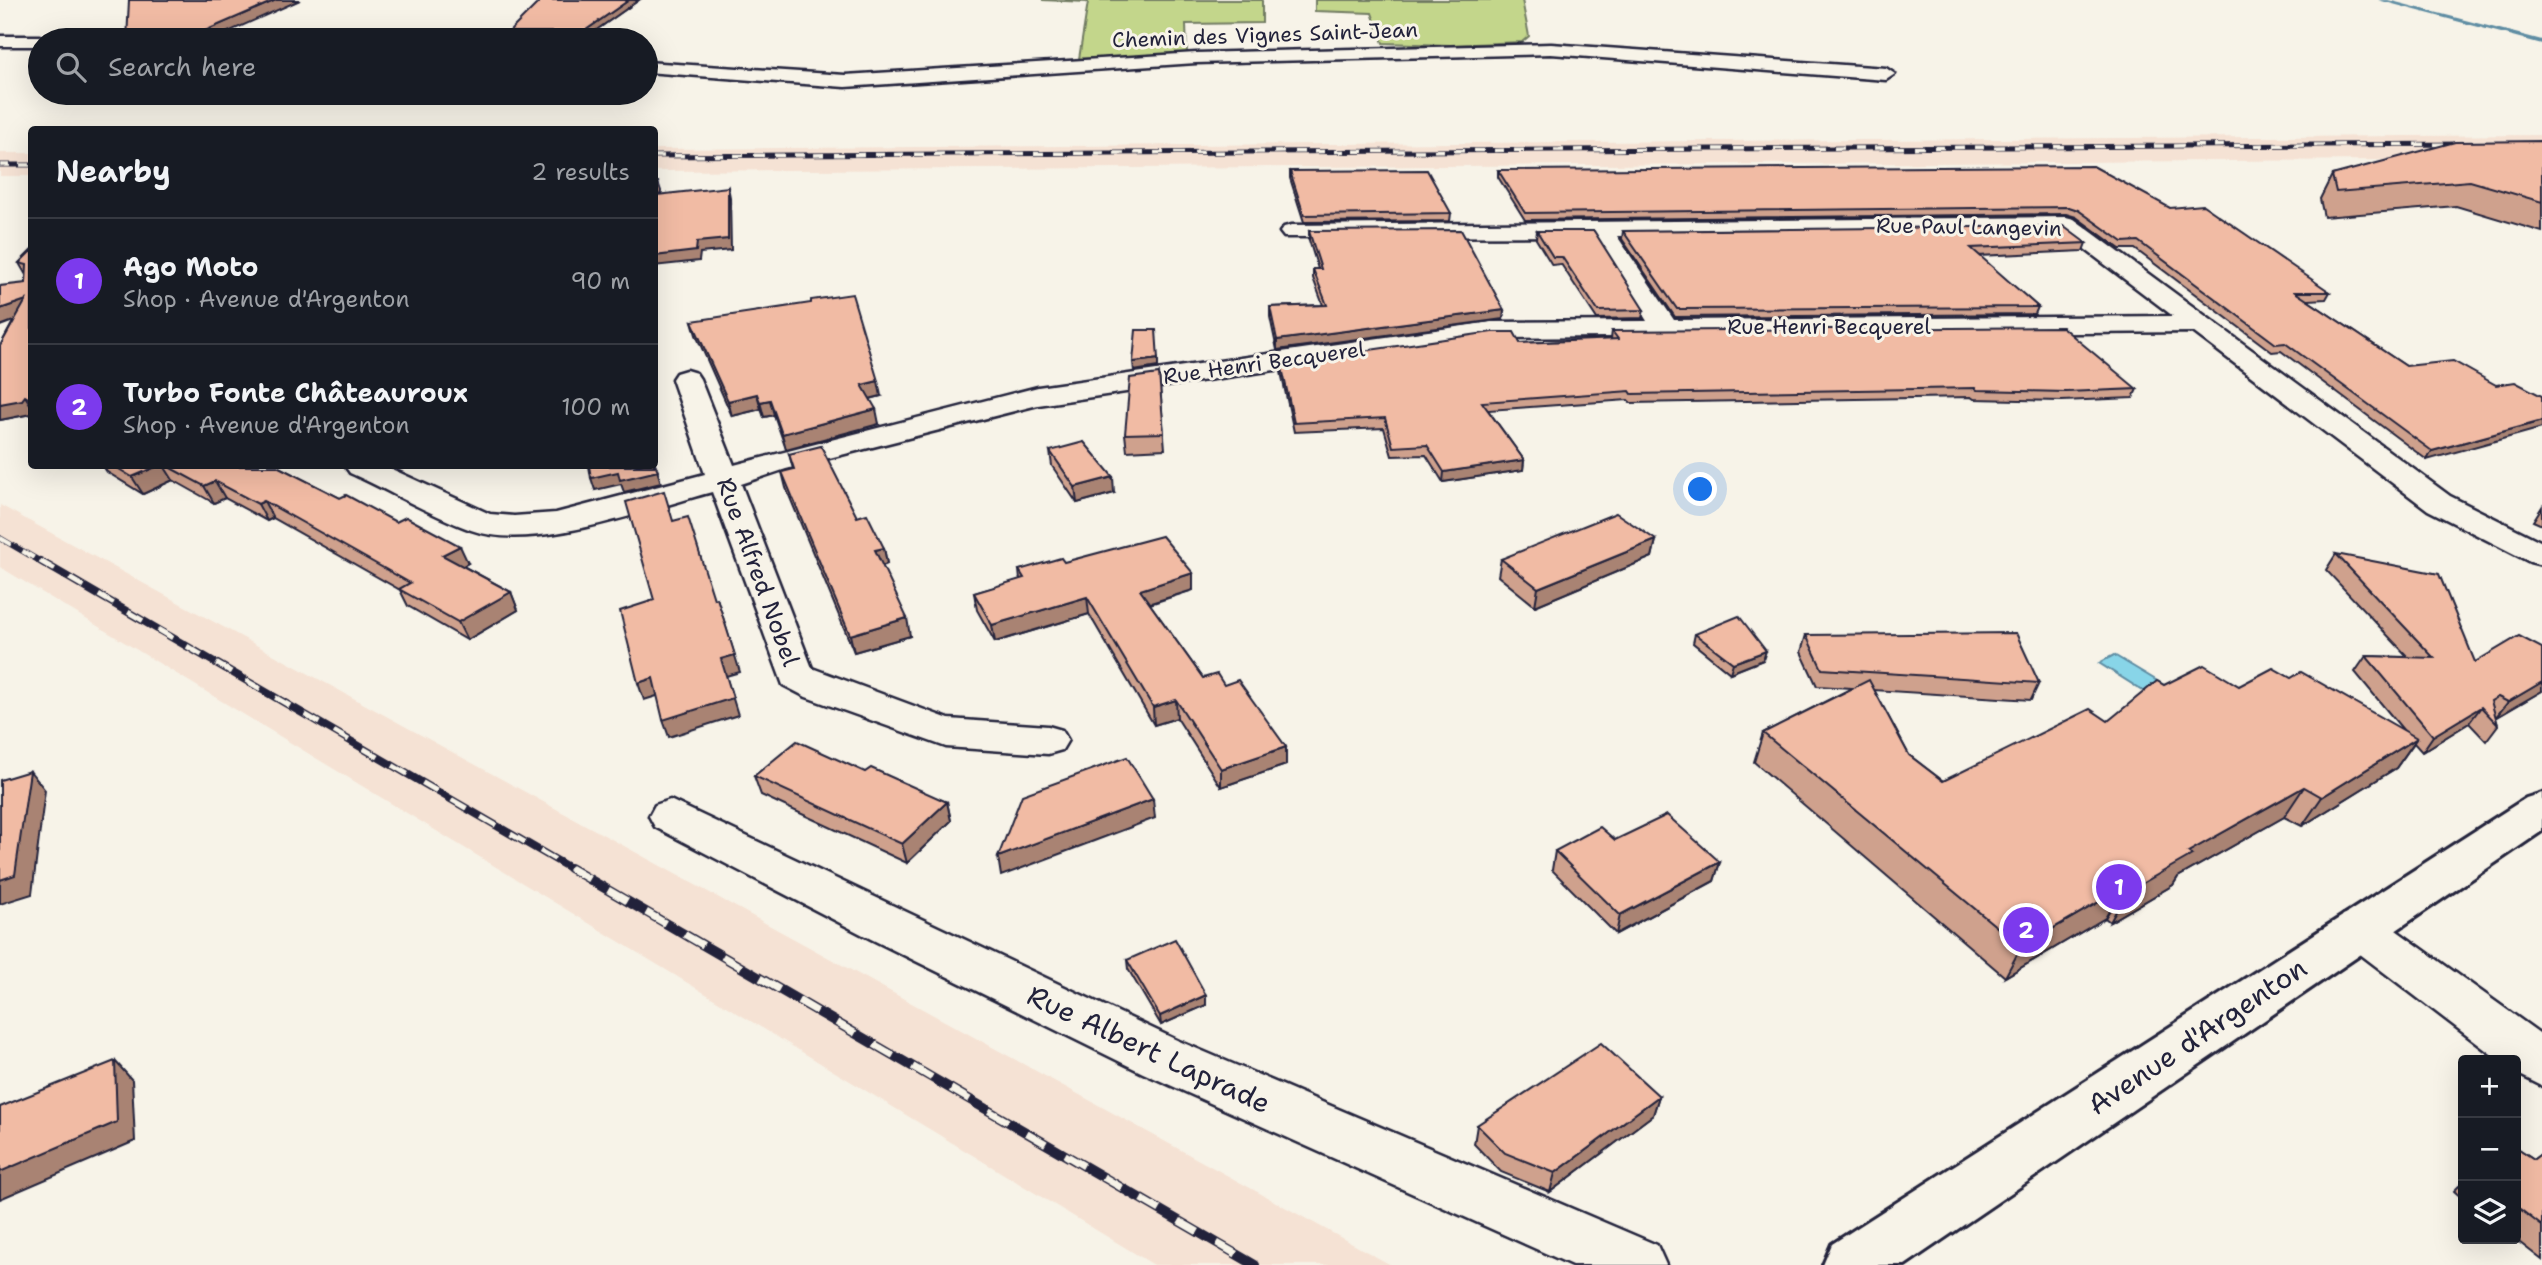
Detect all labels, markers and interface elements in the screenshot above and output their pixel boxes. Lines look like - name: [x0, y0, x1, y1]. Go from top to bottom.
- street label: Chemin des Vignes Saint-Jean: [1112, 16, 1419, 54]
- search box: [28, 28, 658, 105]
- icon: search: [52, 48, 90, 86]
- text: Search here: [108, 49, 257, 84]
- text: Nearby: [56, 151, 171, 192]
- text: 2 results: [531, 157, 630, 187]
- street label: Rue Paul Langevin: [1876, 211, 2062, 243]
- text: Ago Moto: [123, 249, 258, 284]
- text: 1: [74, 266, 84, 296]
- text: 90 m: [570, 266, 630, 296]
- text: Shop · Avenue d'Argenton: [123, 284, 410, 314]
- street label: Rue Henri Becquerel: [1727, 313, 1931, 341]
- street label: Rue Henri Becquerel: [1161, 335, 1367, 391]
- text: Turbo Fonte Châteauroux: [123, 375, 468, 410]
- text: 2: [71, 392, 87, 422]
- text: 100 m: [561, 392, 630, 422]
- text: Shop · Avenue d'Argenton: [123, 410, 410, 440]
- your location: [1683, 472, 1717, 506]
- street label: Rue Alfred Nobel: [709, 473, 807, 671]
- pin: 1: [2096, 861, 2142, 913]
- pin: 2: [2003, 904, 2049, 956]
- street label: Avenue d'Argenton: [2080, 948, 2314, 1124]
- street label: Rue Albert Laprade: [1021, 976, 1277, 1122]
- map controls: [2458, 1055, 2521, 1244]
- button: +: [2458, 1055, 2521, 1118]
- button: −: [2458, 1118, 2521, 1181]
- button: layers: [2458, 1181, 2521, 1244]

